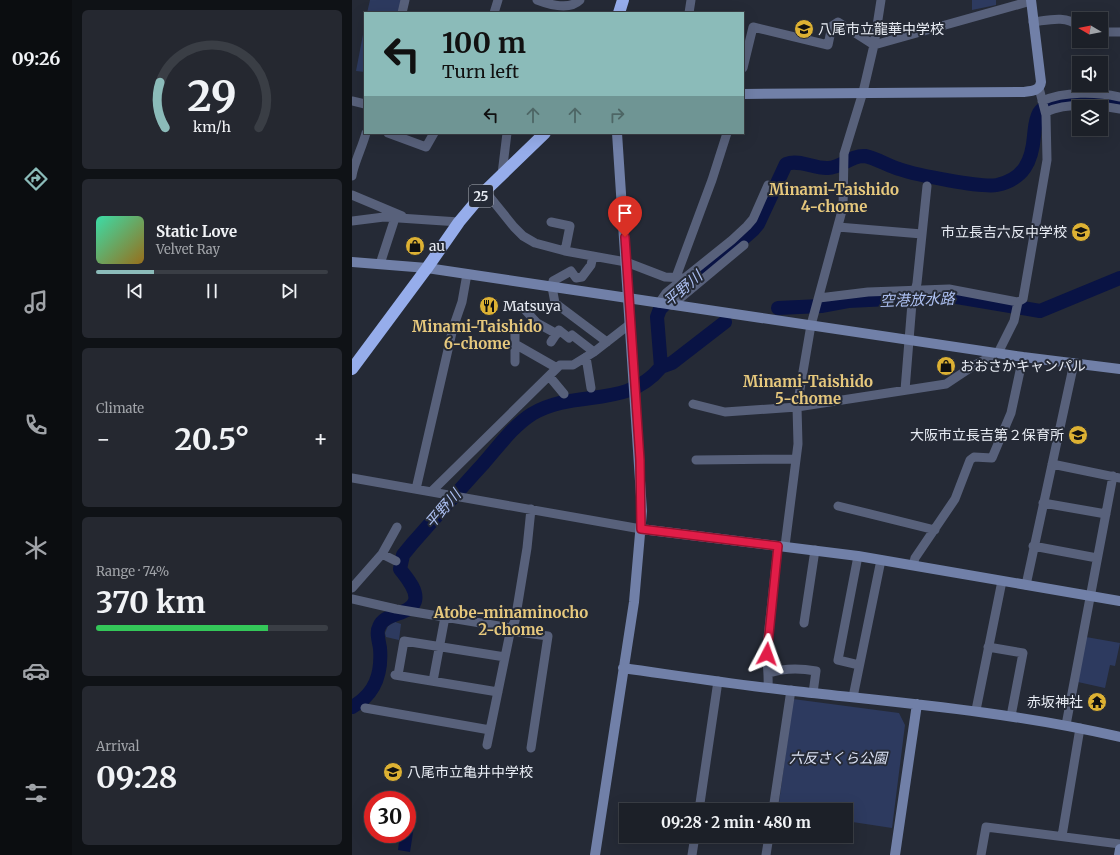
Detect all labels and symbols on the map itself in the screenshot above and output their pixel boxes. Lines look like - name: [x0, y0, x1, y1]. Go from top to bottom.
- north arrow: [1072, 12, 1108, 48]
- school or university icon: 八尾市立龍華中学校: [793, 18, 815, 40]
- place label: 八尾市立龍華中学校: [818, 20, 944, 38]
- district label: Minami-Taishido 4-chome: [769, 180, 899, 216]
- road number: 25: [469, 185, 493, 207]
- pin: [608, 196, 642, 237]
- school or university icon: 市立長吉六反中学校: [1070, 221, 1092, 243]
- place label: 市立長吉六反中学校: [941, 223, 1067, 241]
- shop icon: au: [404, 235, 426, 257]
- place label: au: [429, 237, 445, 255]
- water label: 平野川: [659, 265, 707, 311]
- water label: 空港放水路: [879, 289, 957, 310]
- restaurant icon: Matsuya: [478, 295, 500, 317]
- place label: Matsuya: [503, 297, 561, 315]
- district label: Minami-Taishido 6-chome: [412, 317, 542, 353]
- shop icon: おおさかキャンパル: [935, 355, 957, 377]
- place label: おおさかキャンパル: [960, 357, 1086, 375]
- district label: Minami-Taishido 5-chome: [743, 372, 873, 408]
- school or university icon: 大阪市立長吉第２保育所: [1067, 424, 1089, 446]
- place label: 大阪市立長吉第２保育所: [910, 426, 1064, 444]
- water label: 平野川: [421, 484, 466, 532]
- district label: Atobe-minaminocho 2-chome: [433, 603, 588, 639]
- position arrow: [746, 633, 788, 675]
- temple icon: 赤坂神社: [1086, 691, 1108, 713]
- place label: 赤坂神社: [1027, 693, 1083, 711]
- park label: 六反さくら公園: [789, 749, 889, 767]
- school or university icon: 八尾市立亀井中学校: [382, 761, 404, 783]
- place label: 八尾市立亀井中学校: [407, 763, 533, 781]
- speed limit sign: 30: [364, 791, 416, 843]

